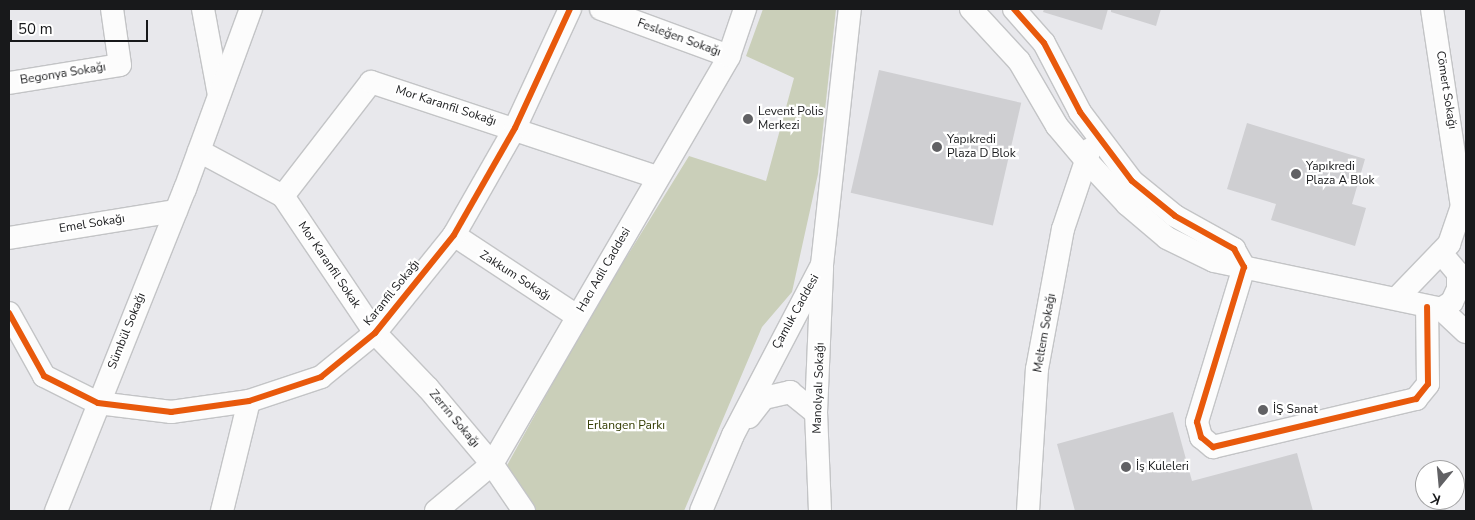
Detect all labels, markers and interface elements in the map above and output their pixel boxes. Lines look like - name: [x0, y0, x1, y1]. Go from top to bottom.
- scale bar: [12, 10, 150, 42]
- street label: Fesleğen Sokağı: [635, 16, 723, 60]
- text: 50 m: [18, 19, 53, 39]
- street label: Cömert Sokağı: [1433, 50, 1459, 130]
- street label: Begonya Sokağı: [19, 60, 107, 88]
- street label: Mor Karanfil Sokağı: [394, 83, 498, 129]
- place label: Levent Polis Merkezi: [758, 105, 823, 133]
- marker: Levent Polis Merkezi: [742, 113, 754, 125]
- place label: Yapıkredi Plaza D Blok: [947, 133, 1016, 161]
- marker: Yapıkredi Plaza D Blok: [931, 141, 943, 153]
- place label: Yapıkredi Plaza A Blok: [1306, 160, 1375, 188]
- marker: Yapıkredi Plaza A Blok: [1290, 168, 1302, 180]
- street label: Emel Sokağı: [58, 212, 126, 236]
- street label: Mor Karanfil Sokak: [295, 219, 363, 311]
- street label: Hacı Adil Caddesi: [574, 225, 634, 315]
- street label: Zakkum Sokağı: [477, 248, 553, 304]
- street label: Karanfil Sokağı: [361, 257, 423, 329]
- street label: Çamlık Caddesi: [770, 272, 822, 352]
- street label: Sümbül Sokağı: [105, 291, 149, 371]
- street label: Meltem Sokağı: [1031, 292, 1059, 374]
- street label: Manolyalı Sokağı: [810, 342, 828, 434]
- street label: Zerrin Sokağı: [426, 387, 482, 451]
- place label: İŞ Sanat: [1273, 403, 1318, 417]
- marker: İŞ Sanat: [1257, 404, 1269, 416]
- park label: Erlangen Parkı: [587, 419, 665, 433]
- place label: İş Kuleleri: [1136, 460, 1189, 474]
- north arrow: [1415, 460, 1465, 510]
- marker: İş Kuleleri: [1120, 461, 1132, 473]
- text: K: [1429, 488, 1443, 509]

